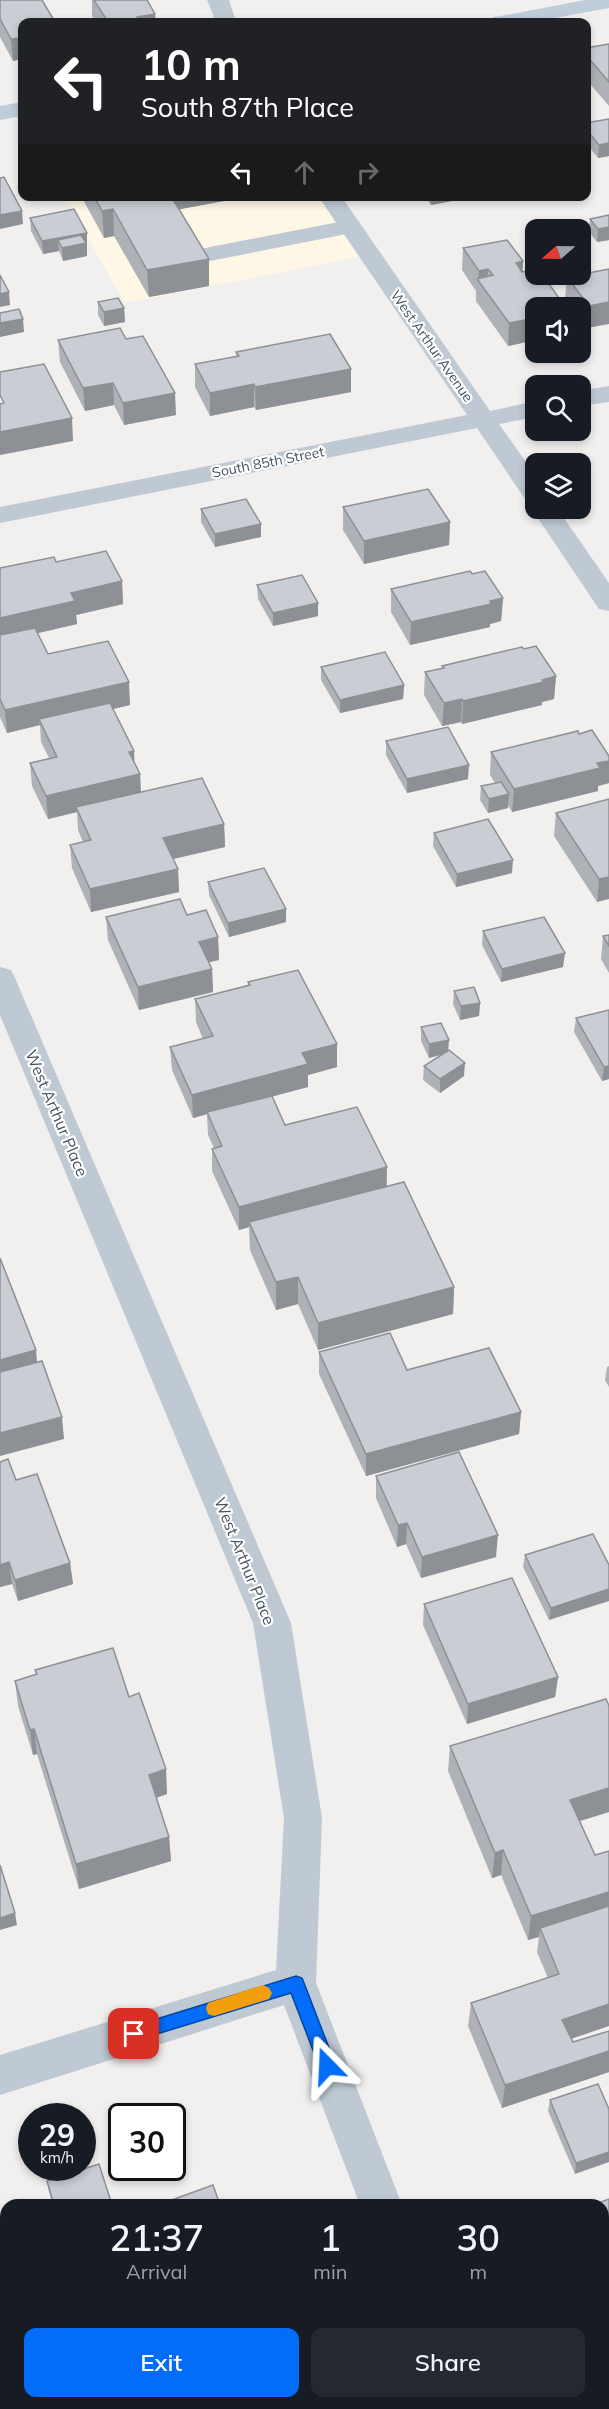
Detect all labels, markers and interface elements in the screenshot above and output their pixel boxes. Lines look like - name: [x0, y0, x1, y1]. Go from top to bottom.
- text: 10 m: [141, 38, 241, 91]
- icon: left: [42, 42, 120, 120]
- text: South 87th Place: [141, 90, 354, 124]
- icon: left: [225, 156, 258, 189]
- icon: ahead: [288, 156, 321, 189]
- icon: right: [351, 156, 384, 189]
- north arrow: [525, 219, 591, 285]
- map controls: [525, 219, 591, 519]
- street label: West Arthur Avenue: [387, 287, 477, 405]
- button: sound: [525, 297, 591, 363]
- button: search: [525, 375, 591, 441]
- street label: South 85th Street: [210, 442, 326, 482]
- button: layers: [525, 453, 591, 519]
- street label: West Arthur Place: [21, 1047, 93, 1179]
- street label: West Arthur Place: [210, 1494, 280, 1628]
- pin: [108, 2008, 159, 2059]
- icon: arrive: [117, 2017, 150, 2050]
- position arrow: [295, 2034, 359, 2098]
- speed limit sign: 30: [108, 2103, 186, 2181]
- text: 29: [39, 2116, 75, 2154]
- text: km/h: [40, 2148, 74, 2167]
- text: 21:37: [109, 2215, 204, 2260]
- text: 1: [320, 2215, 341, 2260]
- text: 30: [457, 2215, 500, 2260]
- text: Arrival: [126, 2259, 187, 2284]
- text: min: [313, 2259, 347, 2284]
- text: m: [469, 2259, 487, 2284]
- button: Exit: [24, 2328, 299, 2397]
- button: Share: [311, 2328, 585, 2397]

